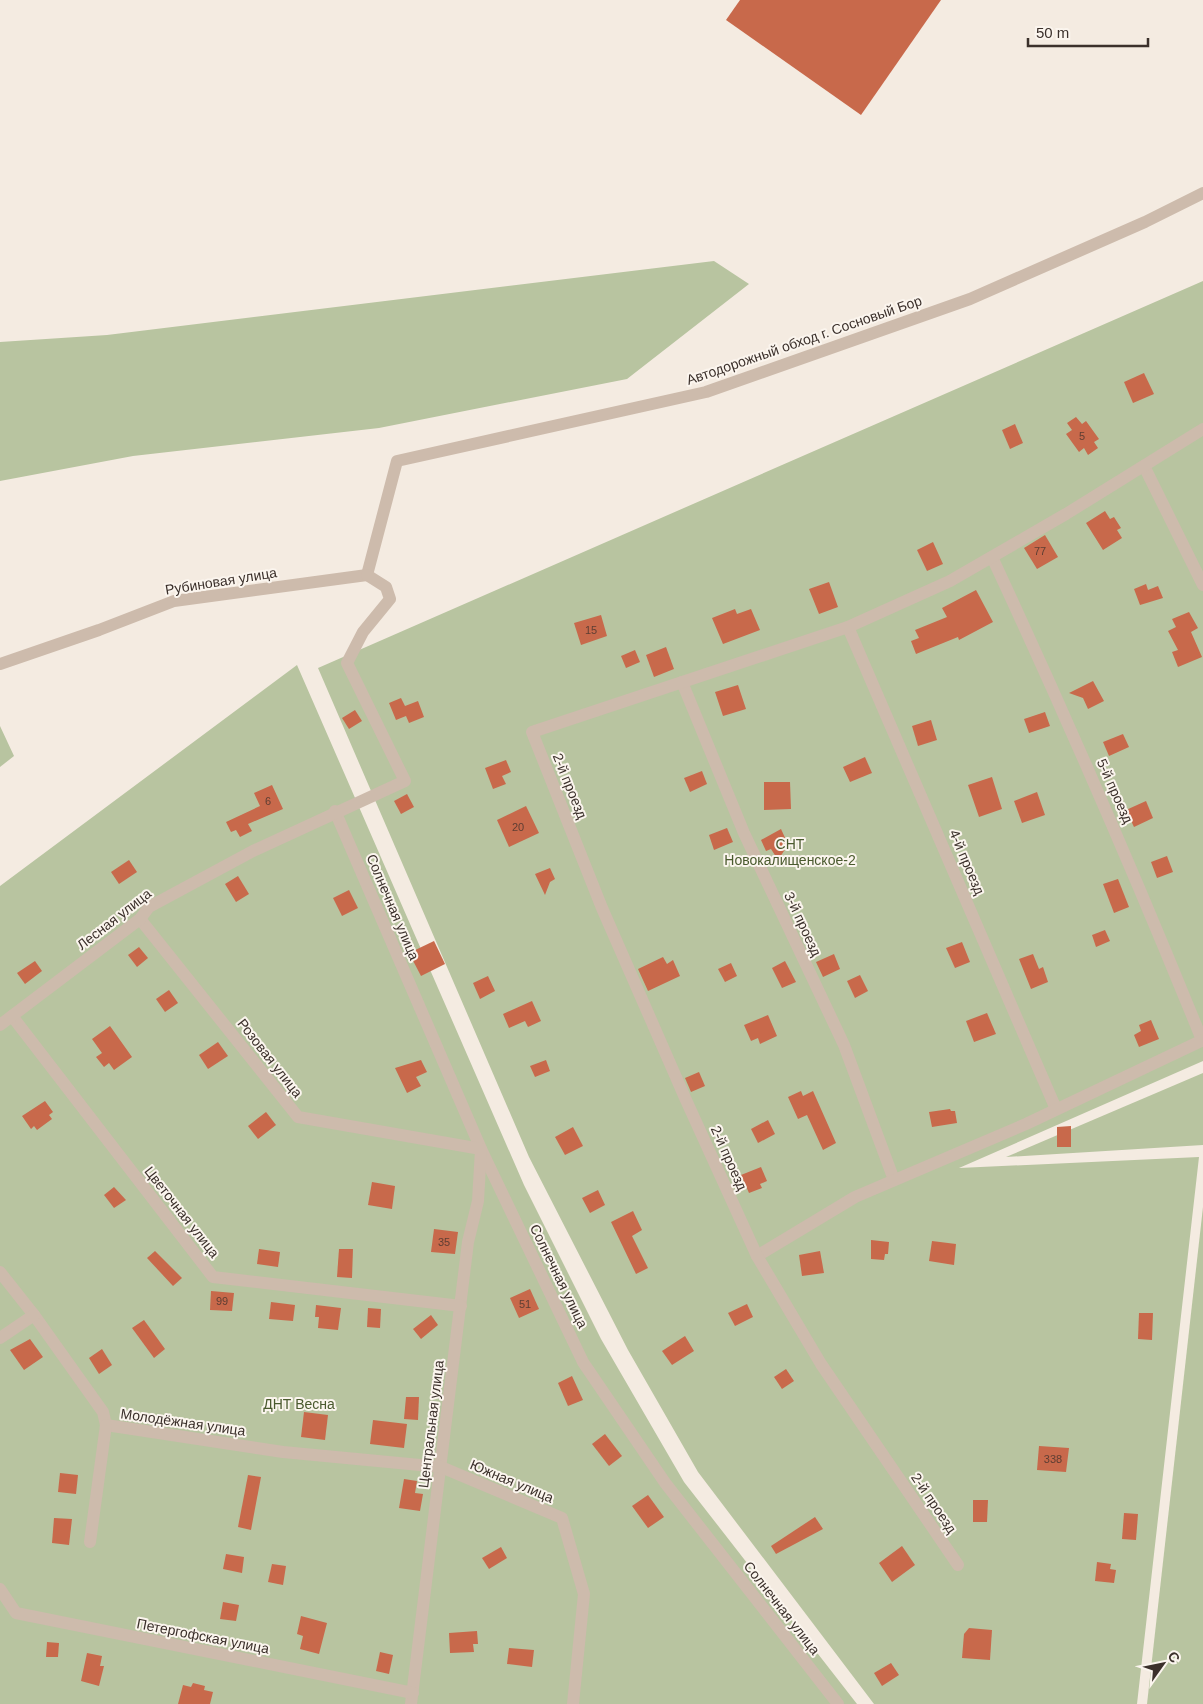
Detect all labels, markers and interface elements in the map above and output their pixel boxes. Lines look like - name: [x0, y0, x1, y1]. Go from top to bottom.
- scale bar: [1028, 15, 1148, 47]
- text: 50 m: [1036, 24, 1069, 41]
- street label: Автодорожный обход г. Сосновый Бор: [684, 292, 924, 388]
- house number: 5: [1079, 430, 1085, 442]
- house number: 77: [1034, 545, 1046, 557]
- street label: Рубиновая улица: [164, 564, 278, 598]
- house number: 15: [585, 624, 597, 636]
- street label: 2-й проезд: [550, 751, 590, 821]
- street label: 5-й проезд: [1094, 756, 1136, 826]
- house number: 6: [265, 795, 271, 807]
- house number: 20: [512, 821, 524, 833]
- street label: 4-й проезд: [946, 827, 988, 897]
- park label: СНТ Новокалищенское-2: [724, 836, 856, 868]
- street label: Солнечная улица: [363, 852, 423, 963]
- street label: Лесная улица: [74, 885, 154, 953]
- street label: 3-й проезд: [781, 889, 825, 959]
- street label: Розовая улица: [234, 1015, 306, 1101]
- street label: 2-й проезд: [708, 1123, 750, 1193]
- street label: Цветочная улица: [141, 1163, 223, 1261]
- street label: Солнечная улица: [527, 1221, 591, 1331]
- house number: 35: [438, 1236, 450, 1248]
- house number: 99: [216, 1295, 228, 1307]
- house number: 51: [519, 1298, 531, 1310]
- street label: Центральная улица: [415, 1359, 447, 1489]
- park label: ДНТ Весна: [263, 1396, 335, 1412]
- street label: Молодёжная улица: [120, 1405, 247, 1439]
- house number: 338: [1044, 1453, 1062, 1465]
- street label: Южная улица: [468, 1456, 556, 1506]
- street label: 2-й проезд: [908, 1470, 960, 1536]
- street label: Солнечная улица: [741, 1558, 823, 1658]
- street label: Петергофская улица: [135, 1615, 271, 1657]
- north arrow: [1138, 1639, 1188, 1689]
- text: С: [1164, 1648, 1183, 1666]

